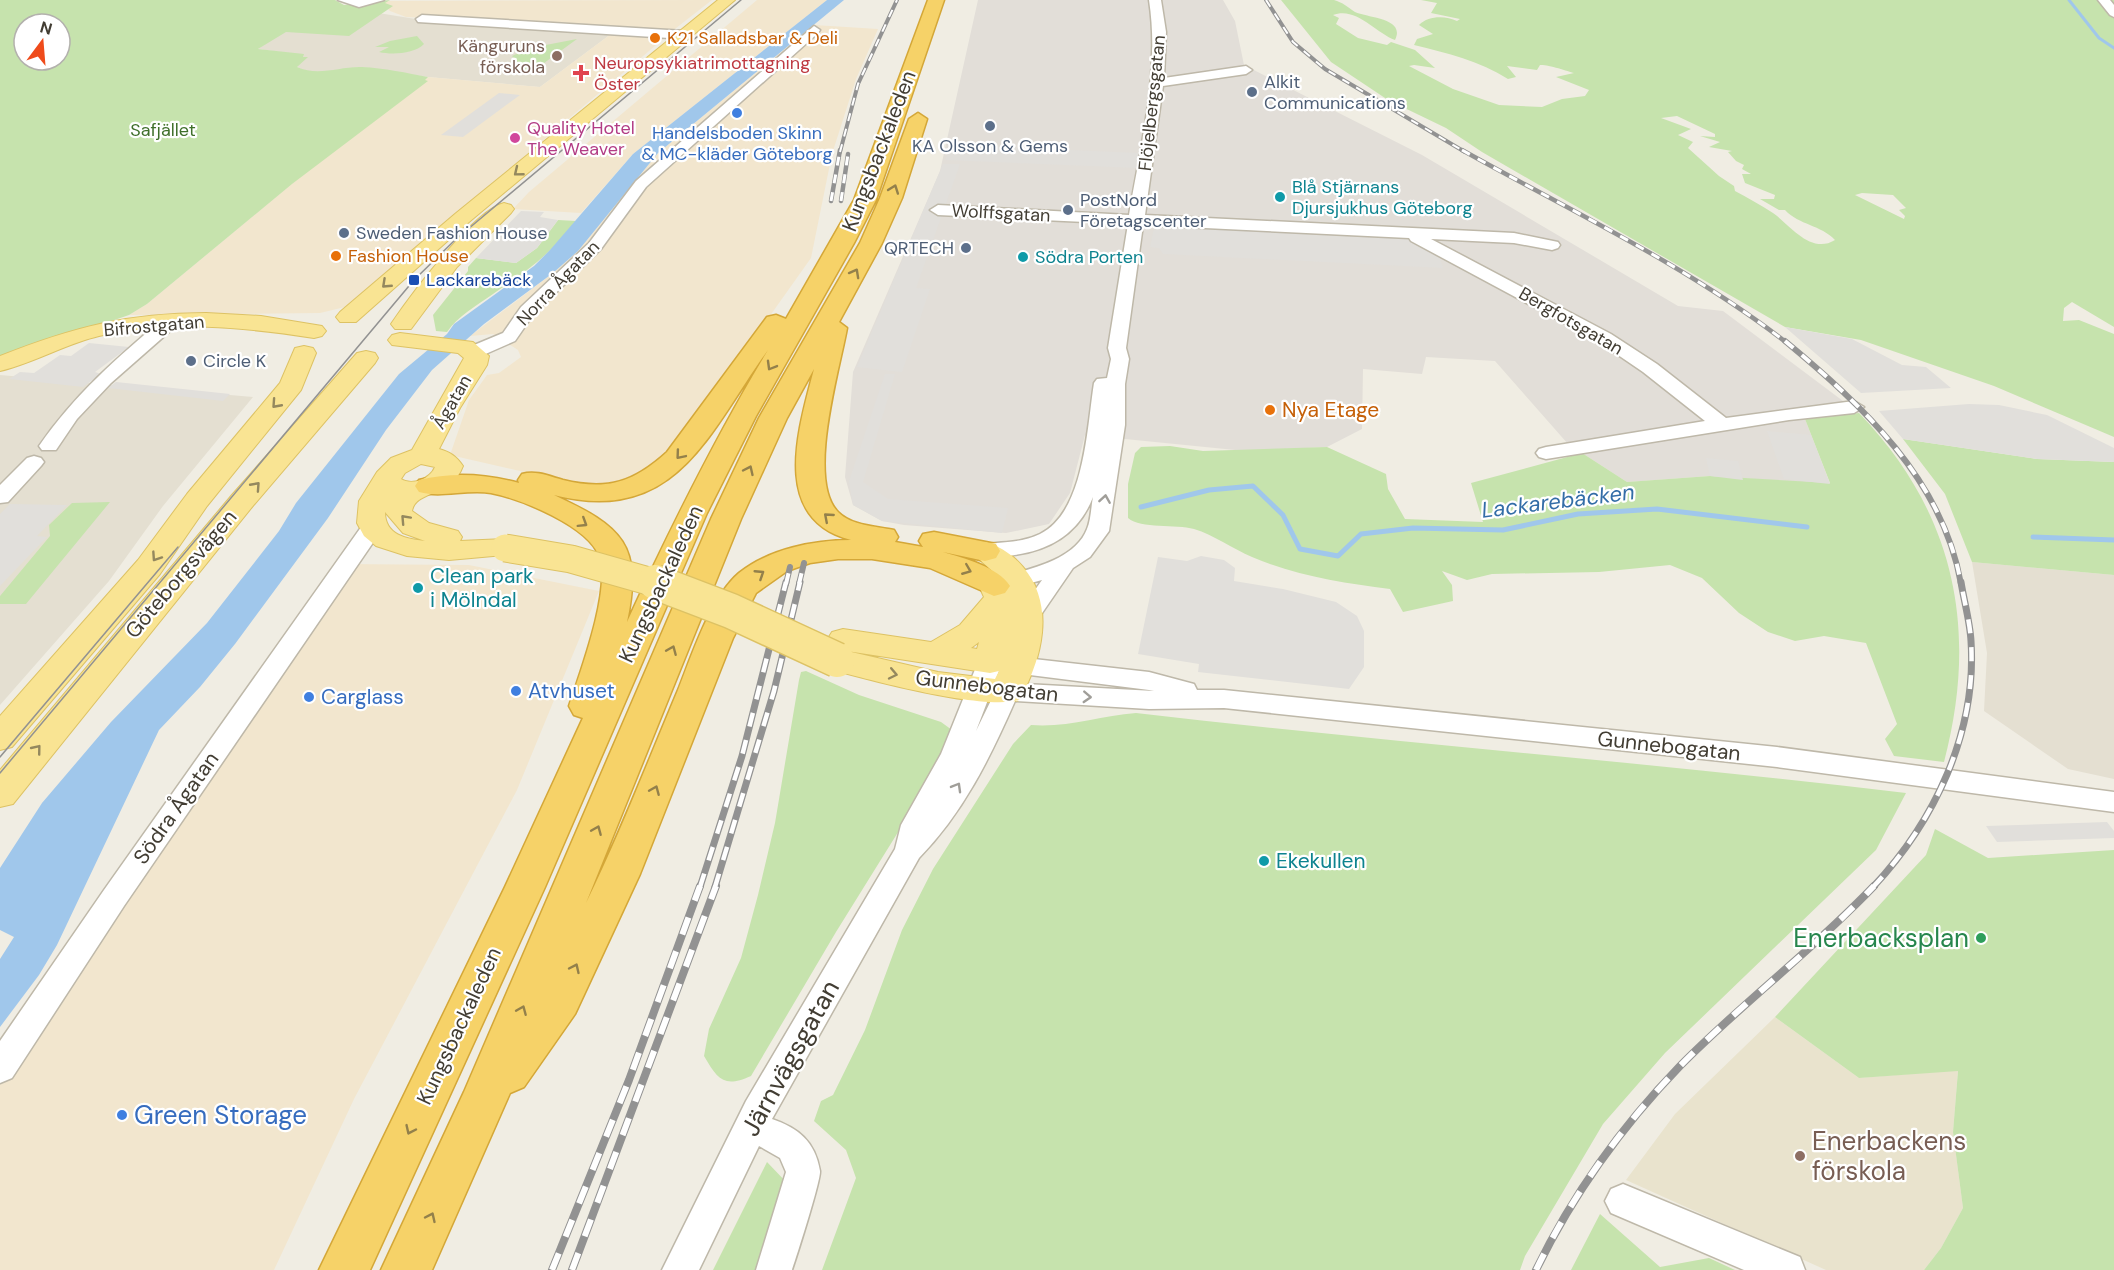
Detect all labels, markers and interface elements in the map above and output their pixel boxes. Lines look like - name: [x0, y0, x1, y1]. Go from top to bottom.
- north arrow: [12, 12, 72, 72]
- text: N: [37, 16, 55, 40]
- place label: K21 Salladsbar & Deli: [667, 26, 838, 50]
- marker: K21 Salladsbar & Deli: [648, 31, 662, 45]
- place label: Känguruns förskola: [458, 34, 545, 79]
- street label: Flöjelbergsgatan: [1133, 34, 1171, 172]
- marker: Känguruns förskola: [550, 49, 564, 63]
- place label: Neuropsykiatrimottagning Öster: [594, 51, 810, 96]
- marker: Neuropsykiatrimottagning Öster: [572, 64, 590, 82]
- street label: Kungsbackaleden: [835, 66, 923, 236]
- place label: Alkit Communications: [1264, 70, 1406, 115]
- marker: Alkit Communications: [1245, 85, 1259, 99]
- marker: Handelsboden Skinn & MC-kläder Göteborg: [730, 106, 744, 120]
- place label: Quality Hotel The Weaver: [527, 116, 635, 161]
- park label: Safjället: [130, 118, 196, 142]
- marker: KA Olsson & Gems: [983, 119, 997, 133]
- place label: Handelsboden Skinn & MC-kläder Göteborg: [641, 121, 833, 166]
- marker: Quality Hotel The Weaver: [508, 131, 522, 145]
- place label: KA Olsson & Gems: [912, 134, 1068, 158]
- one-way arrow: [514, 164, 525, 175]
- place label: Blå Stjärnans Djursjukhus Göteborg: [1292, 175, 1472, 220]
- one-way arrow: [887, 184, 900, 195]
- place label: PostNord Företagscenter: [1080, 188, 1207, 233]
- marker: Blå Stjärnans Djursjukhus Göteborg: [1273, 190, 1287, 204]
- street label: Wolffsgatan: [951, 198, 1051, 228]
- marker: PostNord Företagscenter: [1061, 203, 1075, 217]
- place label: Sweden Fashion House: [356, 221, 548, 245]
- marker: Sweden Fashion House: [337, 226, 351, 240]
- street label: Norra Ågatan: [511, 235, 605, 331]
- place label: QRTECH: [884, 236, 954, 260]
- marker: QRTECH: [959, 241, 973, 255]
- place label: Fashion House: [348, 244, 469, 268]
- place label: Södra Porten: [1035, 245, 1143, 269]
- marker: Fashion House: [329, 249, 343, 263]
- marker: Södra Porten: [1016, 250, 1030, 264]
- place label: Lackarebäck: [426, 268, 531, 292]
- one-way arrow: [847, 268, 859, 279]
- marker: Lackarebäck: [407, 273, 421, 287]
- one-way arrow: [382, 277, 393, 288]
- street label: Bergfotsgatan: [1515, 281, 1627, 361]
- street label: Bifrostgatan: [103, 310, 205, 342]
- place label: Circle K: [203, 349, 267, 373]
- marker: Circle K: [184, 354, 198, 368]
- one-way arrow: [767, 359, 778, 370]
- street label: Ågatan: [427, 371, 477, 433]
- place label: Nya Etage: [1282, 396, 1379, 424]
- one-way arrow: [272, 397, 283, 408]
- marker: Nya Etage: [1263, 403, 1277, 417]
- one-way arrow: [676, 448, 687, 459]
- one-way arrow: [741, 466, 753, 477]
- water label: Lackarebäcken: [1480, 477, 1636, 525]
- one-way arrow: [249, 482, 260, 493]
- one-way arrow: [1098, 495, 1110, 504]
- street label: Kungsbackaleden: [612, 501, 710, 667]
- street label: Göteborgsvägen: [119, 504, 243, 644]
- one-way arrow: [824, 513, 835, 524]
- one-way arrow: [401, 514, 412, 525]
- one-way arrow: [577, 516, 588, 527]
- one-way arrow: [152, 550, 163, 561]
- place label: Clean park i Mölndal: [430, 562, 534, 614]
- one-way arrow: [961, 563, 972, 575]
- one-way arrow: [754, 571, 765, 582]
- marker: Clean park i Mölndal: [411, 581, 425, 595]
- one-way arrow: [665, 645, 677, 656]
- street label: Gunnebogatan: [914, 663, 1060, 709]
- one-way arrow: [888, 667, 898, 680]
- place label: Atvhuset: [528, 677, 615, 705]
- place label: Carglass: [321, 683, 404, 711]
- marker: Atvhuset: [509, 684, 523, 698]
- marker: Carglass: [302, 690, 316, 704]
- one-way arrow: [1082, 690, 1091, 703]
- street label: Gunnebogatan: [1596, 725, 1742, 767]
- one-way arrow: [30, 745, 41, 756]
- street label: Södra Ågatan: [127, 746, 225, 870]
- one-way arrow: [949, 783, 961, 793]
- one-way arrow: [648, 786, 660, 797]
- one-way arrow: [590, 825, 602, 836]
- place label: Ekekullen: [1276, 847, 1366, 875]
- marker: Ekekullen: [1257, 854, 1271, 868]
- place label: Enerbacksplan: [1793, 921, 1969, 955]
- marker: Enerbacksplan: [1974, 931, 1988, 945]
- street label: Kungsbackaleden: [410, 943, 508, 1109]
- one-way arrow: [568, 964, 580, 975]
- street label: Järnvägsgatan: [733, 974, 847, 1142]
- one-way arrow: [515, 1005, 527, 1016]
- place label: Green Storage: [134, 1098, 307, 1132]
- marker: Green Storage: [115, 1108, 129, 1122]
- one-way arrow: [406, 1124, 418, 1135]
- place label: Enerbackens förskola: [1812, 1124, 1966, 1188]
- marker: Enerbackens förskola: [1793, 1149, 1807, 1163]
- one-way arrow: [423, 1212, 435, 1223]

